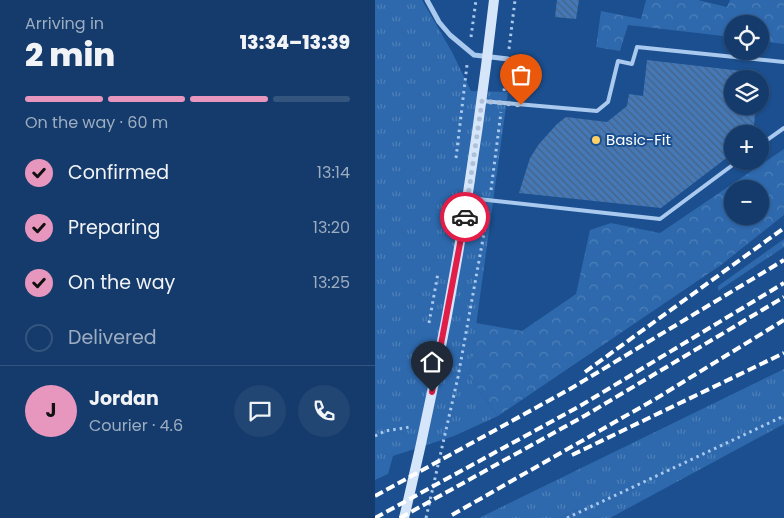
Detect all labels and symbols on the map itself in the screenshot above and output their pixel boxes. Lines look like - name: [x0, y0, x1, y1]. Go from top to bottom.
- pin: [500, 54, 542, 105]
- place label: Basic-Fit: [606, 129, 671, 150]
- marker: Basic-Fit: [590, 134, 602, 146]
- courier: [440, 192, 490, 242]
- pin: [411, 341, 453, 392]

